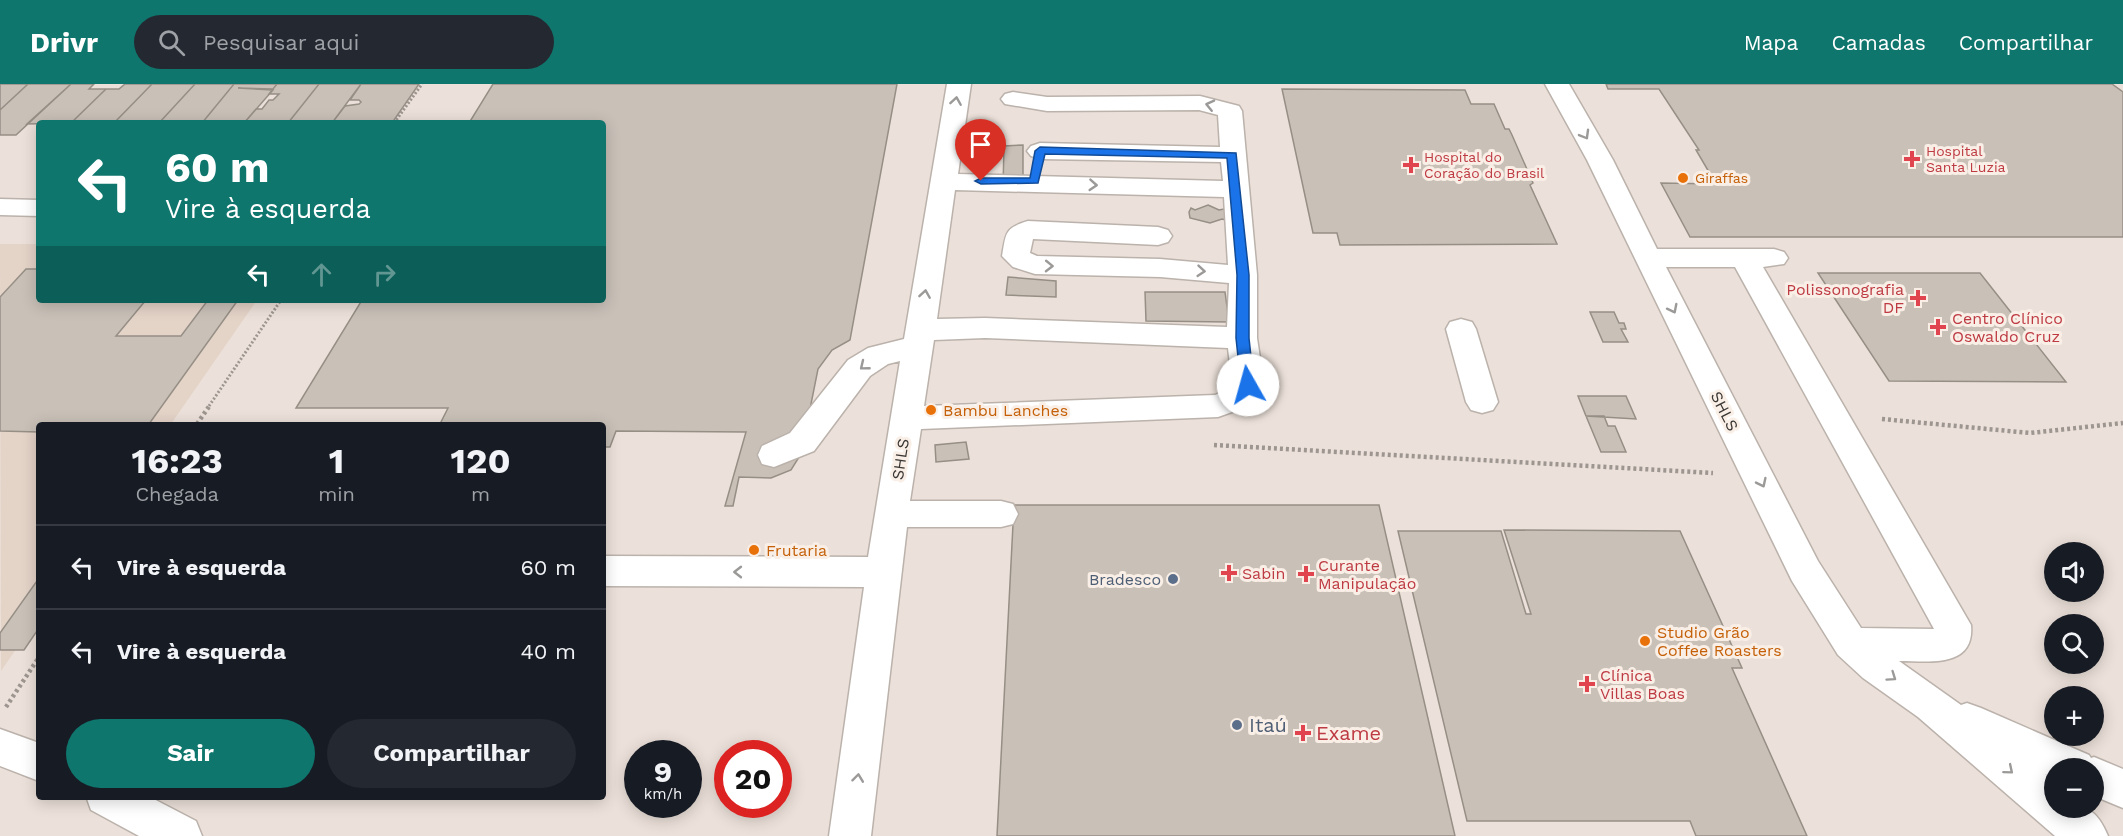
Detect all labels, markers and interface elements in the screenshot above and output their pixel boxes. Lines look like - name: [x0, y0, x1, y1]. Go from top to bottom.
- search box: [134, 15, 554, 69]
- text: Drivr: [30, 26, 98, 59]
- icon: search: [155, 26, 188, 59]
- text: Pesquisar aqui: [203, 30, 359, 55]
- text: Mapa: [1744, 30, 1798, 55]
- text: Camadas: [1831, 30, 1926, 55]
- text: Compartilhar: [1959, 30, 2093, 55]
- one-way arrow: [949, 97, 962, 107]
- one-way arrow: [1206, 100, 1216, 113]
- pin: [955, 119, 1006, 181]
- icon: arrive: [964, 128, 997, 161]
- one-way arrow: [1578, 129, 1590, 139]
- text: 60 m: [165, 143, 269, 192]
- place label: Hospital Santa Luzia: [1926, 143, 2006, 175]
- icon: left: [66, 144, 144, 222]
- place label: Hospital do Coração do Brasil: [1424, 149, 1545, 181]
- marker: Hospital Santa Luzia: [1903, 150, 1921, 168]
- marker: Hospital do Coração do Brasil: [1402, 156, 1420, 174]
- place label: Giraffas: [1695, 170, 1748, 186]
- marker: Giraffas: [1676, 171, 1690, 185]
- one-way arrow: [1088, 178, 1097, 191]
- text: Vire à esquerda: [165, 193, 371, 225]
- icon: left: [242, 258, 275, 291]
- icon: ahead: [305, 258, 338, 291]
- icon: right: [368, 258, 401, 291]
- one-way arrow: [1044, 259, 1053, 272]
- one-way arrow: [1197, 265, 1206, 278]
- place label: Polissonografia DF: [1786, 280, 1904, 317]
- one-way arrow: [918, 289, 930, 298]
- marker: Polissonografia DF: [1909, 289, 1927, 307]
- one-way arrow: [1666, 303, 1677, 314]
- place label: Centro Clínico Oswaldo Cruz: [1952, 309, 2063, 346]
- marker: Centro Clínico Oswaldo Cruz: [1929, 318, 1947, 336]
- position arrow: [1216, 353, 1280, 417]
- one-way arrow: [859, 359, 870, 370]
- street label: SHLS: [1707, 388, 1743, 434]
- place label: Bambu Lanches: [943, 401, 1068, 420]
- marker: Bambu Lanches: [924, 403, 938, 417]
- street label: SHLS: [888, 437, 913, 481]
- text: 16:23: [131, 440, 223, 482]
- text: 1: [329, 440, 344, 482]
- text: 120: [450, 440, 511, 482]
- one-way arrow: [1754, 476, 1766, 487]
- text: Chegada: [135, 482, 219, 506]
- text: min: [318, 482, 355, 506]
- text: m: [471, 482, 490, 506]
- place label: Frutaria: [766, 541, 827, 560]
- map controls: [2044, 542, 2104, 818]
- button: sound: [2044, 542, 2104, 602]
- marker: Frutaria: [747, 543, 761, 557]
- icon: left: [66, 551, 99, 584]
- text: Vire à esquerda: [117, 555, 286, 580]
- text: 60 m: [520, 555, 576, 580]
- place label: Curante Manipulação: [1318, 556, 1416, 593]
- marker: Sabin: [1220, 564, 1238, 582]
- place label: Sabin: [1242, 564, 1285, 583]
- one-way arrow: [733, 566, 742, 578]
- marker: Curante Manipulação: [1299, 567, 1313, 581]
- place label: Bradesco: [1089, 570, 1161, 589]
- marker: Bradesco: [1166, 572, 1180, 586]
- button: search: [2044, 614, 2104, 674]
- place label: Studio Grão Coffee Roasters: [1657, 623, 1782, 660]
- marker: Studio Grão Coffee Roasters: [1638, 634, 1652, 648]
- icon: left: [66, 635, 99, 668]
- text: Vire à esquerda: [117, 639, 286, 664]
- text: 40 m: [520, 639, 576, 664]
- place label: Clínica Villas Boas: [1600, 666, 1685, 703]
- one-way arrow: [1885, 670, 1896, 681]
- marker: Clínica Villas Boas: [1578, 675, 1596, 693]
- button: +: [2044, 686, 2104, 746]
- place label: Itaú: [1249, 713, 1287, 737]
- marker: Itaú: [1230, 718, 1244, 732]
- button: Sair: [66, 719, 315, 788]
- button: Compartilhar: [327, 719, 576, 788]
- place label: Exame: [1316, 721, 1381, 745]
- marker: Exame: [1294, 724, 1312, 742]
- speed limit sign: 20: [714, 740, 792, 818]
- text: 9: [654, 754, 672, 789]
- button: −: [2044, 758, 2104, 818]
- one-way arrow: [2002, 763, 2013, 774]
- one-way arrow: [851, 773, 863, 783]
- text: km/h: [644, 785, 682, 803]

